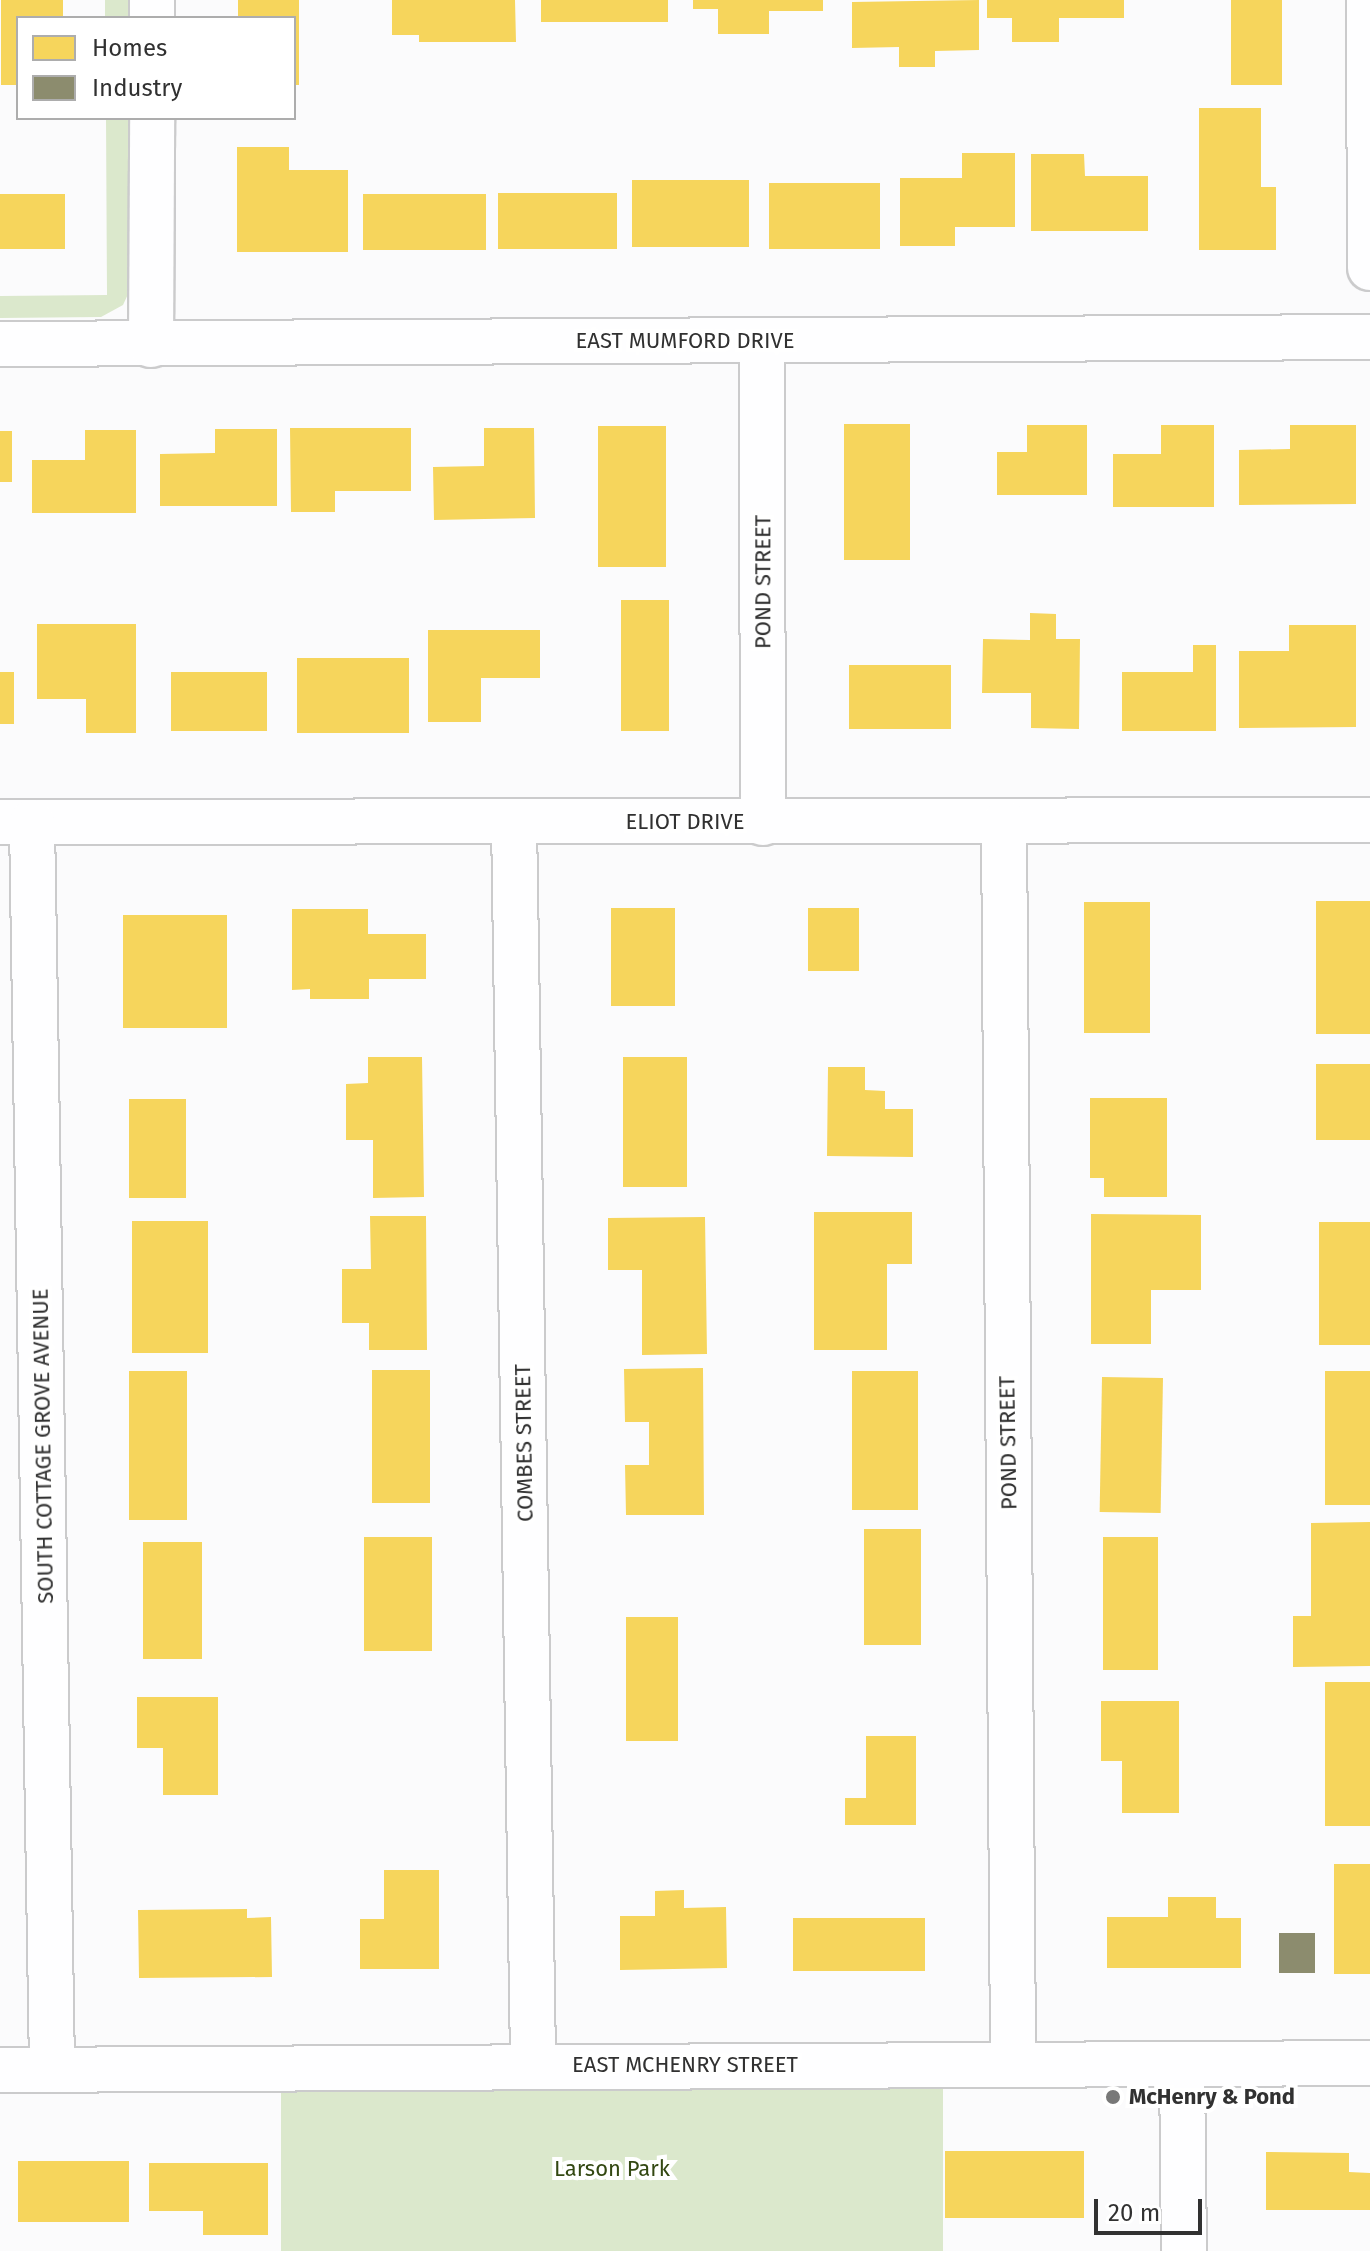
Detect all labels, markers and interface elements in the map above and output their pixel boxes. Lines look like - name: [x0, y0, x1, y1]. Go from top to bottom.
- legend: [16, 16, 296, 120]
- text: Homes: [92, 34, 167, 62]
- text: Industry: [92, 74, 182, 102]
- street label: EAST MUMFORD DRIVE: [576, 328, 794, 354]
- street label: POND STREET: [750, 515, 776, 649]
- street label: ELIOT DRIVE: [626, 809, 744, 835]
- street label: SOUTH COTTAGE GROVE AVENUE: [27, 1288, 59, 1604]
- street label: COMBES STREET: [509, 1364, 539, 1522]
- street label: POND STREET: [994, 1376, 1022, 1510]
- street label: EAST MCHENRY STREET: [572, 2052, 798, 2078]
- place label: McHenry & Pond: [1129, 2084, 1295, 2110]
- marker: McHenry & Pond: [1104, 2088, 1122, 2106]
- park label: Larson Park: [554, 2156, 670, 2182]
- scale bar: [1098, 2183, 1206, 2233]
- text: 20 m: [1108, 2199, 1160, 2227]

